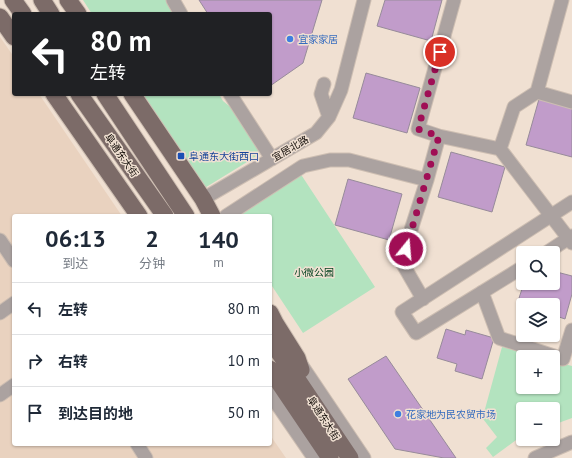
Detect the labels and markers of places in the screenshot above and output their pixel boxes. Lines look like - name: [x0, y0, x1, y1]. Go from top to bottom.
- place label: 宜家家居: [298, 33, 338, 46]
- marker: 宜家家居: [285, 34, 295, 44]
- pin: [423, 35, 457, 69]
- place label: 阜通东大街西口: [189, 150, 259, 163]
- marker: 阜通东大街西口: [176, 151, 186, 161]
- place label: 花家地为民农贸市场: [406, 408, 496, 421]
- marker: 花家地为民农贸市场: [393, 409, 403, 419]

